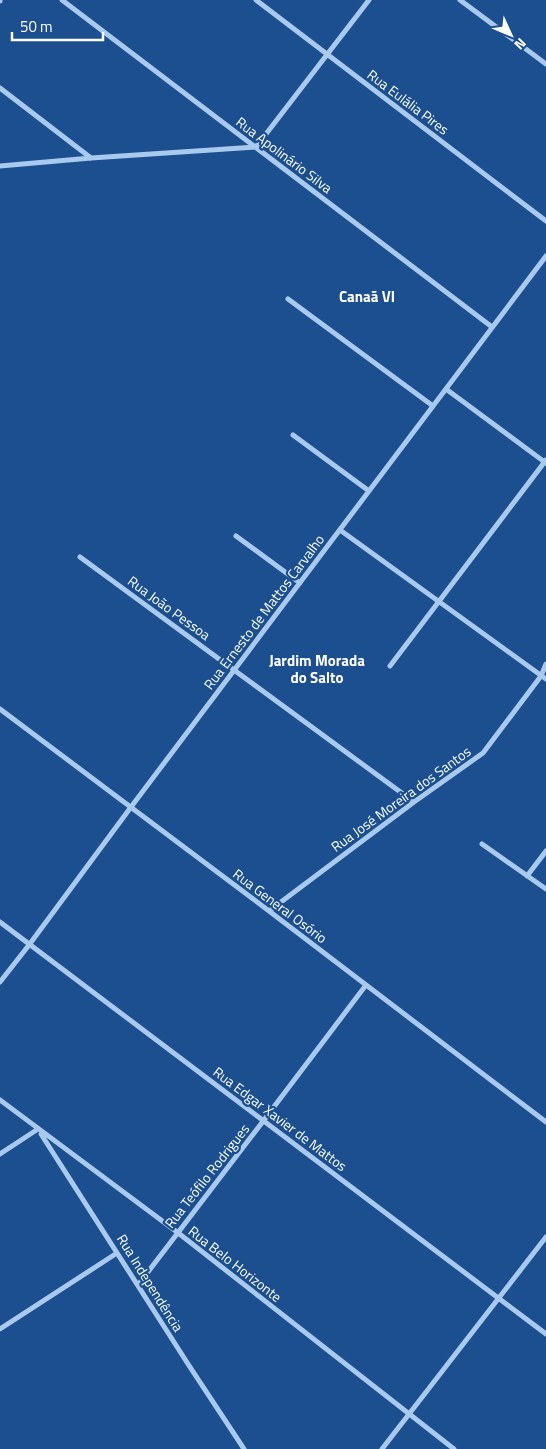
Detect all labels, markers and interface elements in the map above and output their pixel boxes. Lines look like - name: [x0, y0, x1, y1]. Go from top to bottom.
- scale bar: [12, 10, 104, 42]
- north arrow: [486, 10, 536, 60]
- text: 50 m: [20, 15, 53, 38]
- text: N: [510, 34, 532, 55]
- street label: Rua Eulália Pires: [363, 64, 454, 139]
- street label: Rua Apolinário Silva: [232, 111, 337, 198]
- district label: Canaã VI: [339, 285, 395, 308]
- street label: Rua Ernesto de Mattos Carvalho: [198, 530, 329, 694]
- street label: Rua João Pessoa: [124, 570, 215, 645]
- district label: Jardim Morada do Salto: [269, 649, 365, 689]
- street label: Rua José Moreira dos Santos: [326, 741, 475, 857]
- street label: Rua General Osório: [229, 863, 332, 948]
- street label: Rua Edgar Xavier de Mattos: [209, 1061, 352, 1176]
- street label: Rua Teófilo Rodrigues: [159, 1119, 254, 1232]
- street label: Rua Belo Horizonte: [184, 1220, 286, 1307]
- street label: Rua Independência: [112, 1230, 189, 1336]

